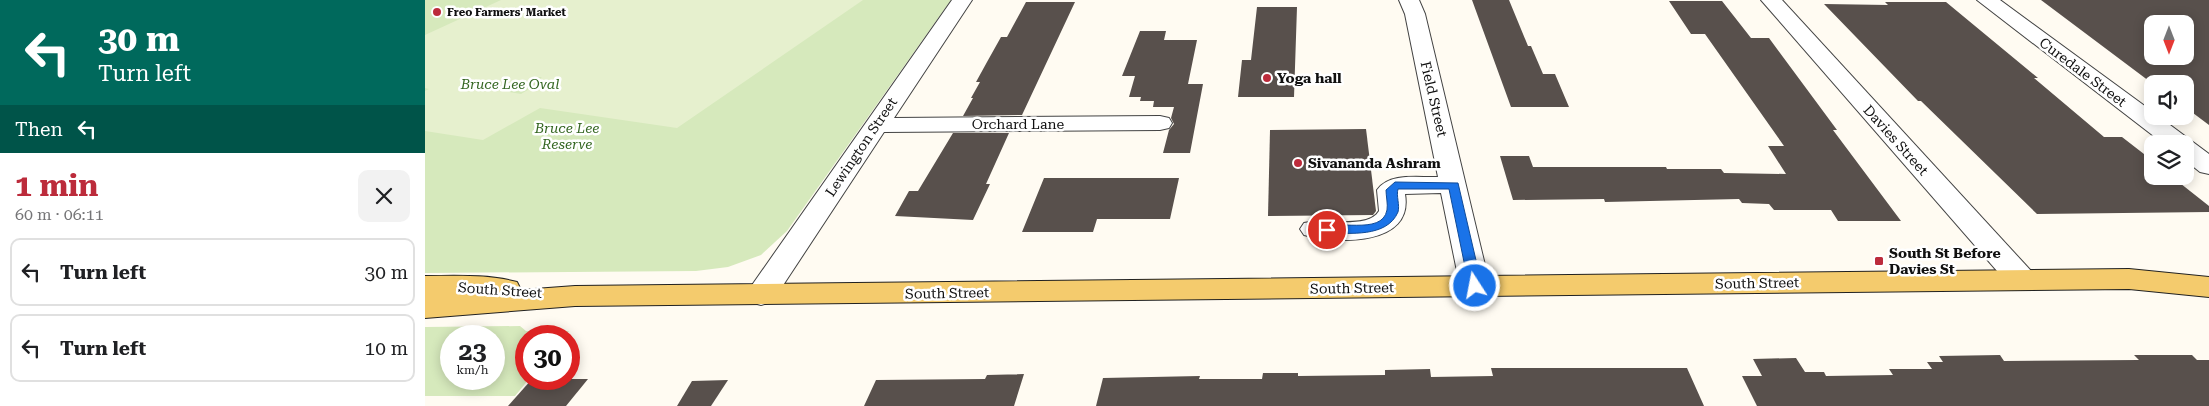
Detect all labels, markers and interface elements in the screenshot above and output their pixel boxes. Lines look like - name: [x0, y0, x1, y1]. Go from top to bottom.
- marker: Freo Farmers' Market: [431, 6, 443, 18]
- place label: Freo Farmers' Market: [447, 6, 566, 19]
- north arrow: [2144, 15, 2194, 65]
- map controls: [2144, 15, 2194, 185]
- text: 30 m: [98, 19, 180, 60]
- icon: left: [15, 20, 80, 85]
- street label: Curedale Street: [2036, 34, 2130, 110]
- street label: Field Street: [1417, 59, 1451, 139]
- text: Turn left: [98, 61, 191, 86]
- place label: Yoga hall: [1277, 70, 1342, 86]
- marker: Yoga hall: [1261, 72, 1273, 84]
- button: sound: [2144, 75, 2194, 125]
- park label: Bruce Lee Oval: [460, 76, 559, 92]
- street label: Lewington Street: [822, 94, 900, 200]
- street label: Davies Street: [1860, 102, 1932, 178]
- icon: left: [73, 115, 101, 143]
- street label: Orchard Lane: [972, 116, 1065, 132]
- text: Then: [15, 118, 63, 141]
- park label: Bruce Lee Reserve: [534, 120, 599, 152]
- button: layers: [2144, 135, 2194, 185]
- place label: Sivananda Ashram: [1308, 155, 1441, 171]
- marker: Sivananda Ashram: [1292, 157, 1304, 169]
- text: 1 min: [15, 168, 98, 203]
- button: close: [358, 170, 410, 222]
- text: 60 m · 06:11: [15, 205, 104, 224]
- pin: [1306, 209, 1348, 251]
- icon: arrive: [1313, 216, 1341, 244]
- place label: South St Before Davies St: [1889, 245, 2001, 277]
- marker: South St Before Davies St: [1873, 255, 1885, 267]
- icon: left: [17, 258, 45, 286]
- position arrow: [1448, 259, 1500, 311]
- text: Turn left: [60, 261, 146, 284]
- text: 30 m: [365, 261, 408, 284]
- street label: South Street: [1715, 274, 1799, 292]
- street label: South Street: [457, 279, 543, 301]
- street label: South Street: [1310, 279, 1394, 297]
- street label: South Street: [905, 284, 989, 302]
- speed limit sign: 30: [515, 325, 580, 390]
- icon: left: [17, 334, 45, 362]
- text: Turn left: [60, 337, 146, 360]
- text: 10 m: [365, 337, 408, 360]
- text: 23: [458, 337, 487, 366]
- text: km/h: [456, 363, 489, 377]

